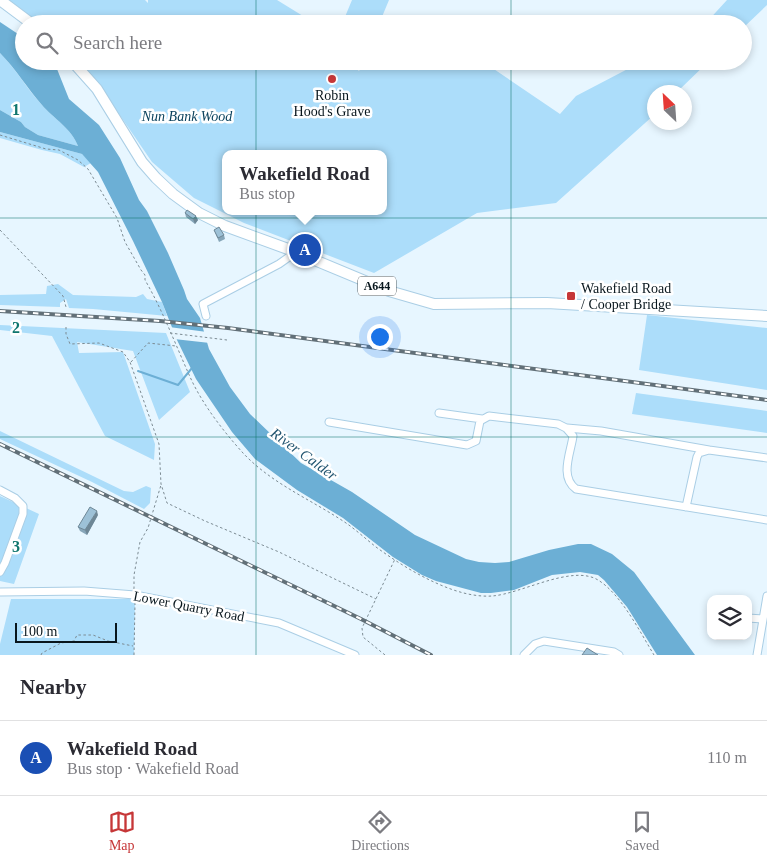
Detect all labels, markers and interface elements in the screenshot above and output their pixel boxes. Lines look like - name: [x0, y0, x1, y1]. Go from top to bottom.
- search box: [15, 15, 752, 70]
- icon: search: [33, 29, 61, 57]
- text: Search here: [73, 32, 162, 53]
- marker: Robin Hood's Grave: [326, 73, 338, 85]
- north arrow: [647, 85, 692, 130]
- place label: Robin Hood's Grave: [294, 88, 370, 119]
- text: 1: [12, 101, 20, 118]
- park label: Nun Bank Wood: [141, 109, 233, 124]
- popup: [222, 150, 387, 215]
- text: Wakefield Road: [239, 163, 370, 184]
- text: Bus stop: [239, 185, 295, 202]
- pin: A: [289, 231, 321, 269]
- road number: A644: [358, 276, 396, 296]
- place label: Wakefield Road / Cooper Bridge: [581, 281, 671, 312]
- marker: Wakefield Road / Cooper Bridge: [565, 290, 577, 302]
- text: 2: [12, 319, 20, 336]
- your location: [367, 324, 393, 350]
- water label: River Calder: [267, 424, 340, 483]
- text: 3: [12, 538, 20, 555]
- street label: Lower Quarry Road: [132, 588, 246, 625]
- map controls: [707, 595, 752, 640]
- button: layers: [707, 595, 752, 640]
- scale bar: [15, 620, 118, 643]
- text: 100 m: [22, 624, 57, 639]
- text: Nearby: [20, 675, 87, 699]
- text: Wakefield Road: [67, 738, 197, 759]
- text: A: [30, 749, 42, 766]
- text: 110 m: [707, 749, 747, 766]
- text: Bus stop · Wakefield Road: [67, 760, 239, 777]
- tab: Map: [108, 808, 136, 854]
- tab: Directions: [351, 808, 410, 854]
- tab: Saved: [625, 808, 659, 854]

